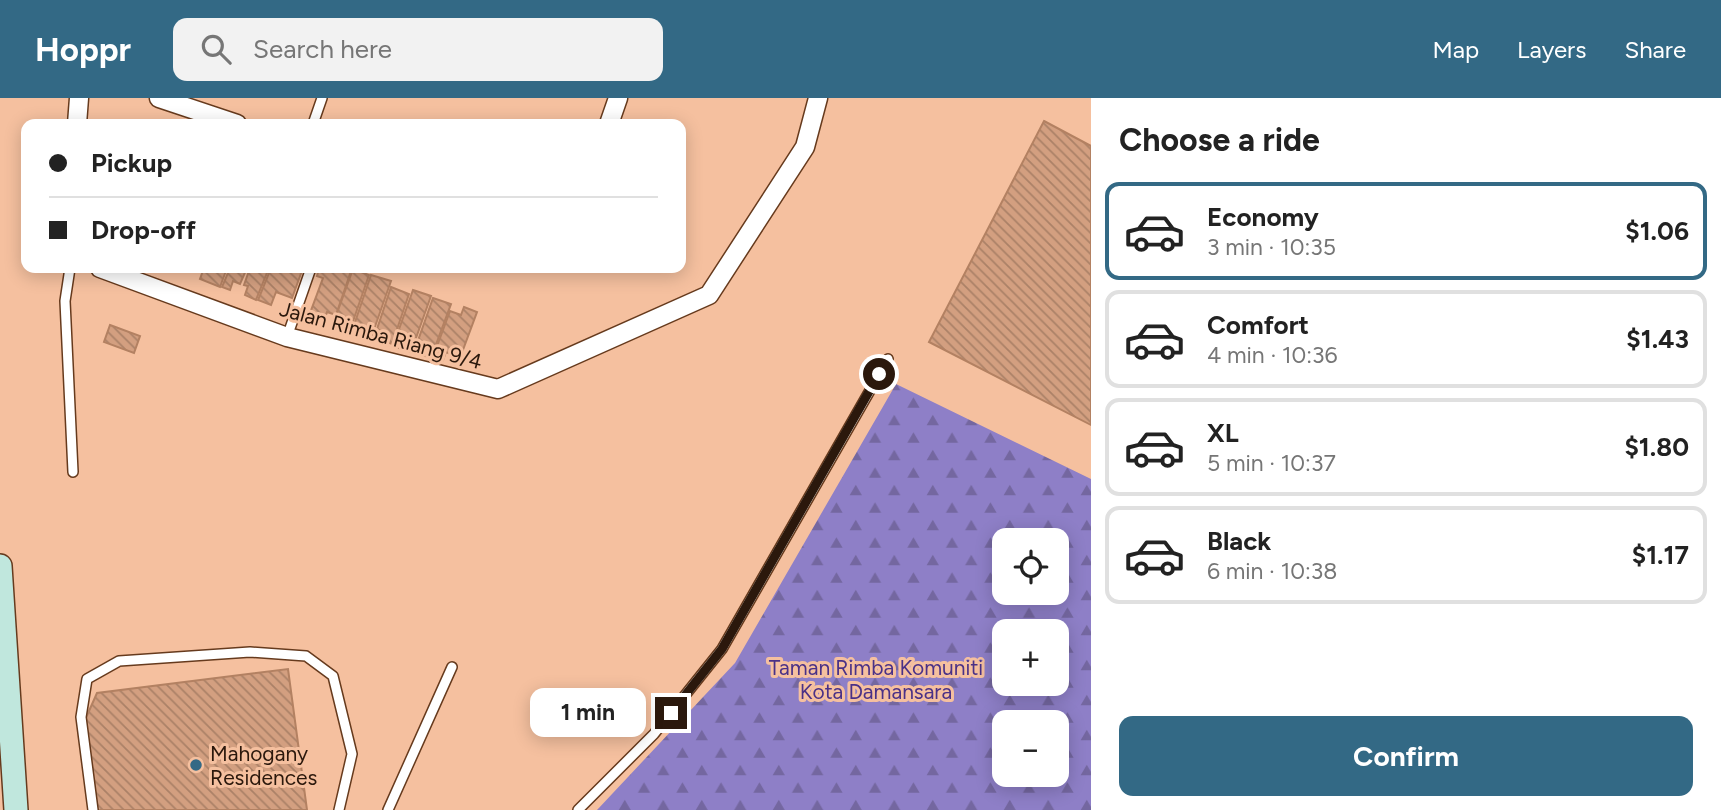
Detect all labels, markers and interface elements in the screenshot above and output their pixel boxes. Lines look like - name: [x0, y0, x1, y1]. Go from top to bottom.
- search box: [173, 18, 663, 81]
- text: Hoppr: [35, 30, 131, 69]
- icon: search: [197, 30, 235, 68]
- text: Search here: [253, 33, 392, 65]
- text: Map: [1432, 35, 1479, 64]
- text: Layers: [1517, 35, 1586, 64]
- text: Share: [1624, 35, 1686, 64]
- text: Choose a ride: [1119, 121, 1320, 159]
- text: Pickup: [91, 147, 172, 179]
- icon: car: [1123, 200, 1186, 263]
- text: Economy: [1207, 201, 1319, 233]
- text: Drop-off: [91, 214, 196, 246]
- text: $1.06: [1625, 215, 1689, 247]
- text: 3 min · 10:35: [1207, 233, 1336, 261]
- street label: Jalan Rimba Riang 9/4: [277, 296, 485, 374]
- icon: car: [1123, 308, 1186, 371]
- text: Comfort: [1207, 309, 1309, 341]
- text: $1.43: [1626, 323, 1689, 355]
- text: 4 min · 10:36: [1207, 341, 1338, 369]
- route start: [863, 358, 895, 390]
- icon: car: [1123, 416, 1186, 479]
- text: XL: [1207, 417, 1239, 449]
- text: $1.80: [1624, 431, 1689, 463]
- text: 5 min · 10:37: [1207, 449, 1336, 477]
- icon: car: [1123, 524, 1186, 587]
- text: Black: [1207, 525, 1271, 557]
- map controls: [992, 528, 1069, 787]
- button: locate: [992, 528, 1069, 605]
- text: $1.17: [1632, 539, 1689, 571]
- text: 6 min · 10:38: [1207, 557, 1337, 585]
- button: +: [992, 619, 1069, 696]
- park label: Taman Rimba Komuniti Kota Damansara: [769, 655, 983, 704]
- callout: 1 min: [531, 688, 646, 738]
- route end: [655, 697, 687, 729]
- text: 1 min: [561, 698, 615, 726]
- button: −: [992, 710, 1069, 787]
- button: Confirm: [1119, 716, 1693, 796]
- place label: Mahogany Residences: [210, 741, 317, 790]
- marker: Mahogany Residences: [188, 757, 204, 773]

